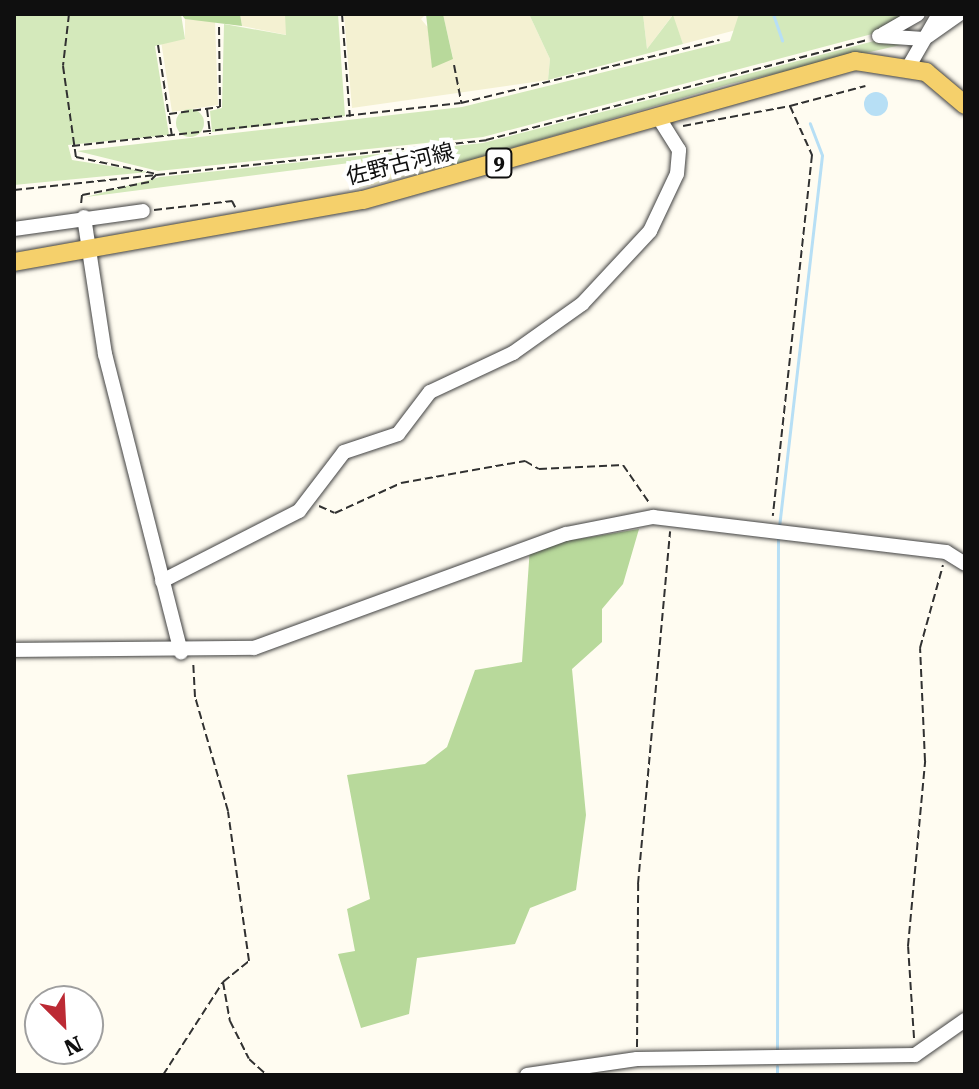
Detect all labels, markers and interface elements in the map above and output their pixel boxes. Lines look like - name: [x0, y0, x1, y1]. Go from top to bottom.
- street label: 佐野古河線: [343, 138, 457, 190]
- road number: 9: [485, 147, 513, 179]
- north arrow: [24, 985, 104, 1065]
- text: N: [60, 1031, 86, 1060]

